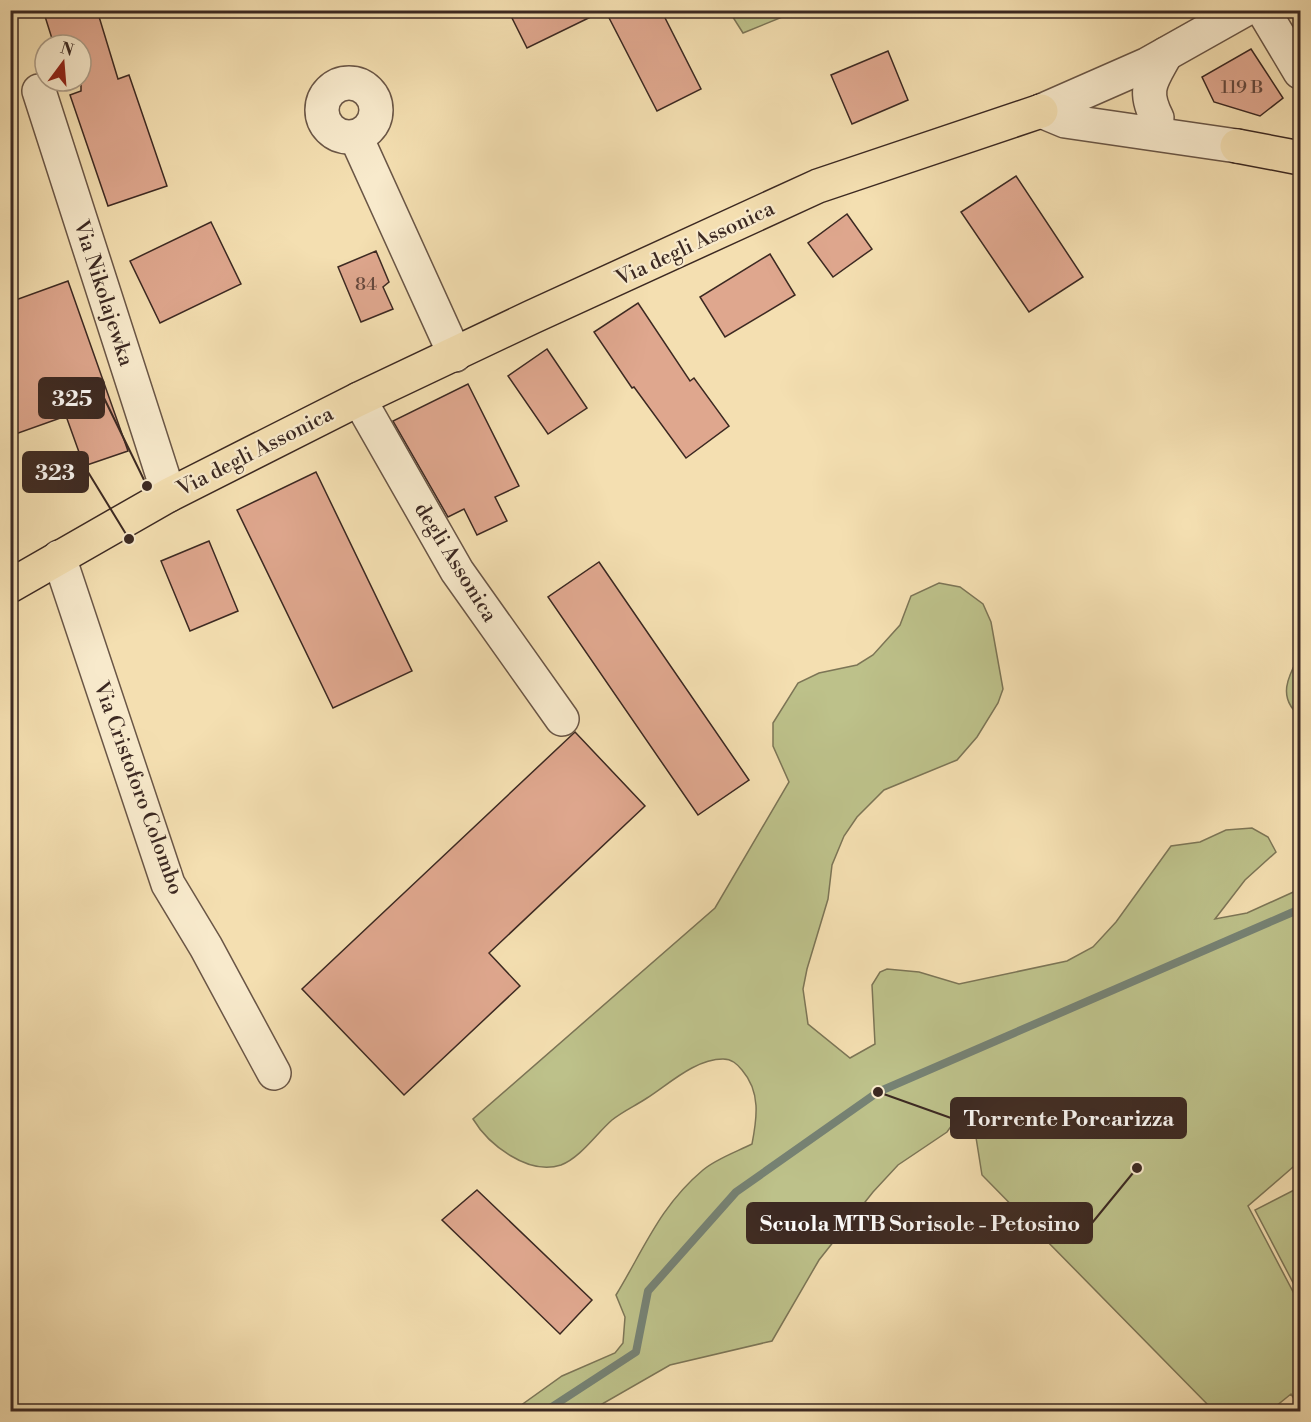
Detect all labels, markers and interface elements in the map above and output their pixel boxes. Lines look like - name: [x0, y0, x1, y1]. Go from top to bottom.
- north arrow: [33, 33, 93, 93]
- text: N: [58, 38, 76, 61]
- house number: 119 B: [1221, 76, 1263, 99]
- street label: Via degli Assonica: [611, 196, 779, 292]
- street label: Via Nikolajewka: [67, 216, 139, 370]
- house number: 84: [355, 273, 377, 296]
- callout: 325: [39, 378, 104, 418]
- text: 325: [52, 386, 92, 413]
- street label: Via degli Assonica: [172, 401, 338, 503]
- callout: 323: [23, 452, 88, 492]
- text: 323: [35, 460, 75, 487]
- street label: degli Assonica: [408, 498, 502, 627]
- street label: Via Cristoforo Colombo: [87, 677, 189, 898]
- callout: Torrente Porcarizza: [951, 1098, 1186, 1138]
- text: Torrente Porcarizza: [964, 1106, 1175, 1133]
- callout: Scuola MTB Sorisole - Petosino: [747, 1203, 1092, 1243]
- text: Scuola MTB Sorisole - Petosino: [760, 1211, 1080, 1238]

